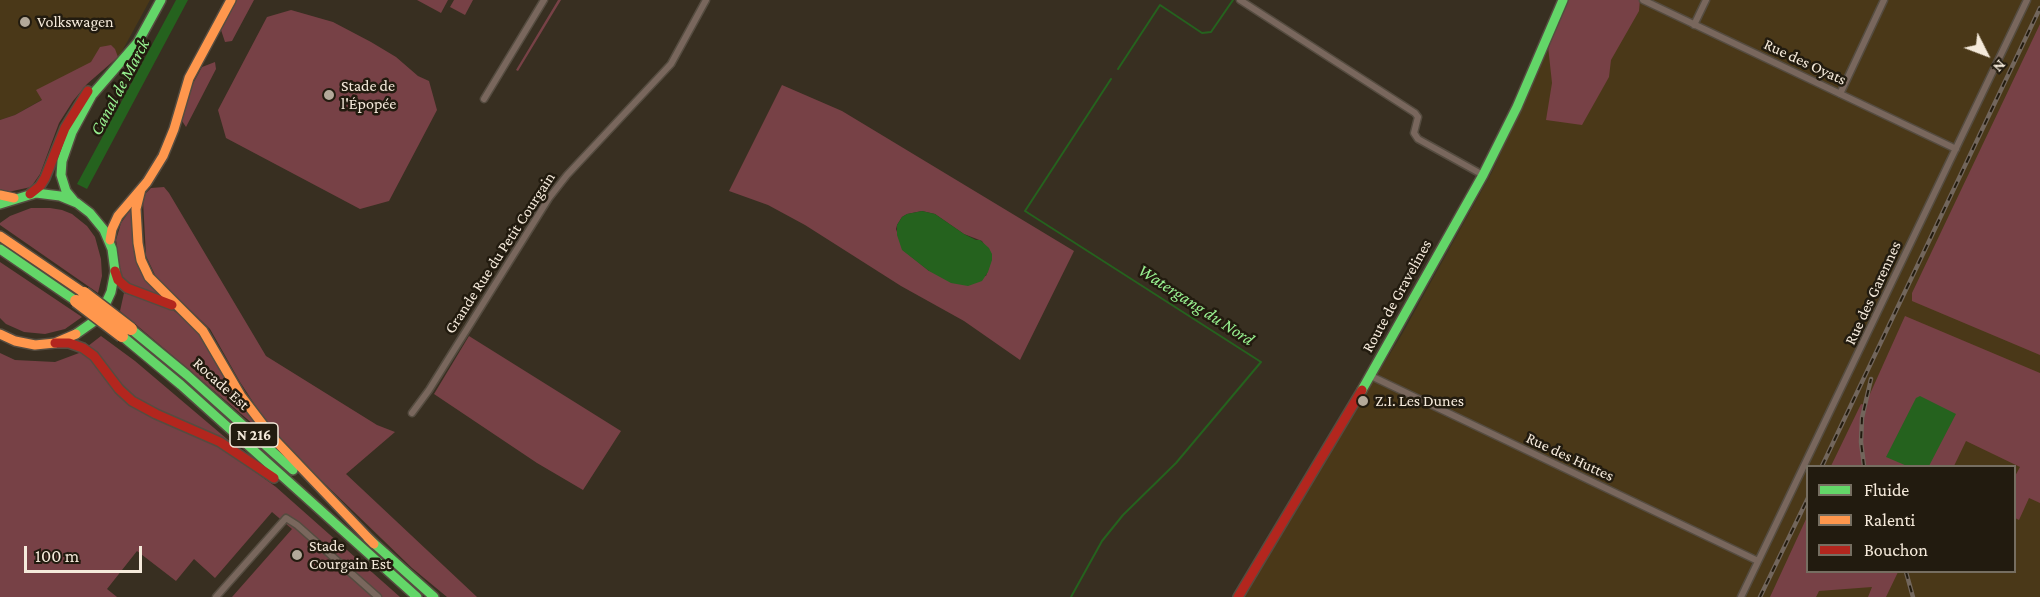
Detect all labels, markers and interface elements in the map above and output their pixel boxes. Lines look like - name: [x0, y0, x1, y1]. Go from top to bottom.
- place label: Volkswagen: [37, 12, 114, 32]
- marker: Volkswagen: [18, 15, 32, 29]
- north arrow: [1956, 24, 2016, 84]
- water label: Canal de Marck: [85, 35, 155, 139]
- street label: Rue des Oyats: [1761, 35, 1849, 89]
- text: N: [1990, 57, 2010, 76]
- place label: Stade de l'Épopée: [341, 76, 396, 114]
- marker: Stade de l'Épopée: [322, 88, 336, 102]
- street label: Grande Rue du Petit Courgain: [441, 169, 559, 337]
- street label: Route de Gravelines: [1358, 236, 1436, 356]
- street label: Rue des Garennes: [1841, 238, 1905, 348]
- water label: Watergang du Nord: [1134, 259, 1258, 351]
- street label: Rocade Est: [189, 354, 253, 414]
- place label: Z.I. Les Dunes: [1375, 391, 1464, 411]
- marker: Z.I. Les Dunes: [1356, 394, 1370, 408]
- road number: N 216: [230, 423, 278, 447]
- street label: Rue des Huttes: [1523, 428, 1617, 486]
- legend: [1806, 465, 2016, 573]
- text: Fluide: [1864, 480, 1909, 500]
- text: Ralenti: [1864, 510, 1915, 530]
- scale bar: [27, 534, 146, 572]
- place label: Stade Courgain Est: [309, 536, 391, 574]
- text: Bouchon: [1864, 540, 1928, 560]
- text: 100 m: [35, 546, 79, 566]
- marker: Stade Courgain Est: [290, 548, 304, 562]

